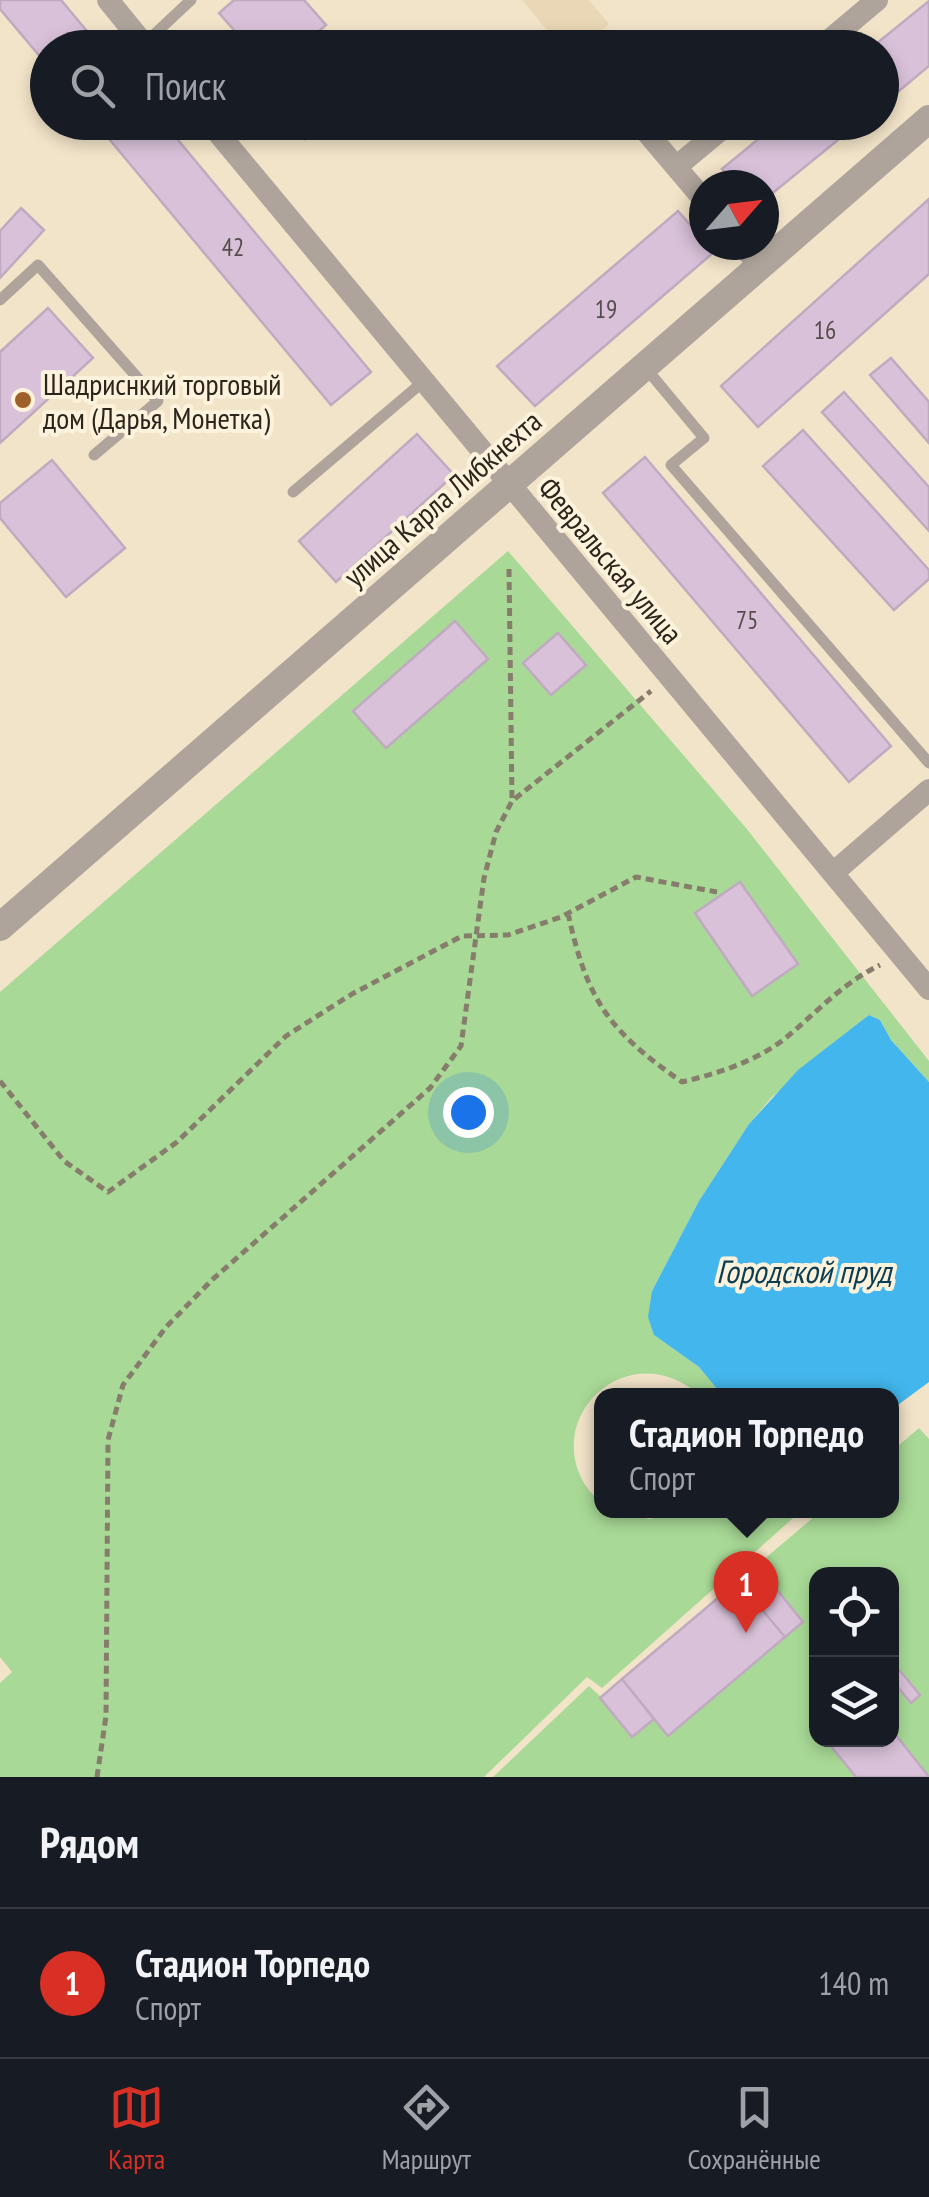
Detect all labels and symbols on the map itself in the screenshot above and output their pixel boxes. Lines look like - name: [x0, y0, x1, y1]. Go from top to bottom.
- north arrow: [689, 170, 779, 260]
- house number: 42: [222, 231, 244, 263]
- house number: 19: [595, 293, 617, 325]
- house number: 16: [814, 314, 836, 346]
- place label: Шадриснкий торговый дом (Дарья, Монетка): [43, 364, 282, 437]
- marker: Шадриснкий торговый дом (Дарья, Монетка): [12, 389, 34, 411]
- street label: улица Карла Либкнехта: [335, 401, 549, 595]
- street label: Февральская улица: [530, 469, 692, 651]
- house number: 75: [736, 604, 758, 636]
- your location: [443, 1087, 494, 1138]
- water label: Городской пруд: [716, 1250, 894, 1292]
- pin: 1: [714, 1550, 778, 1633]

